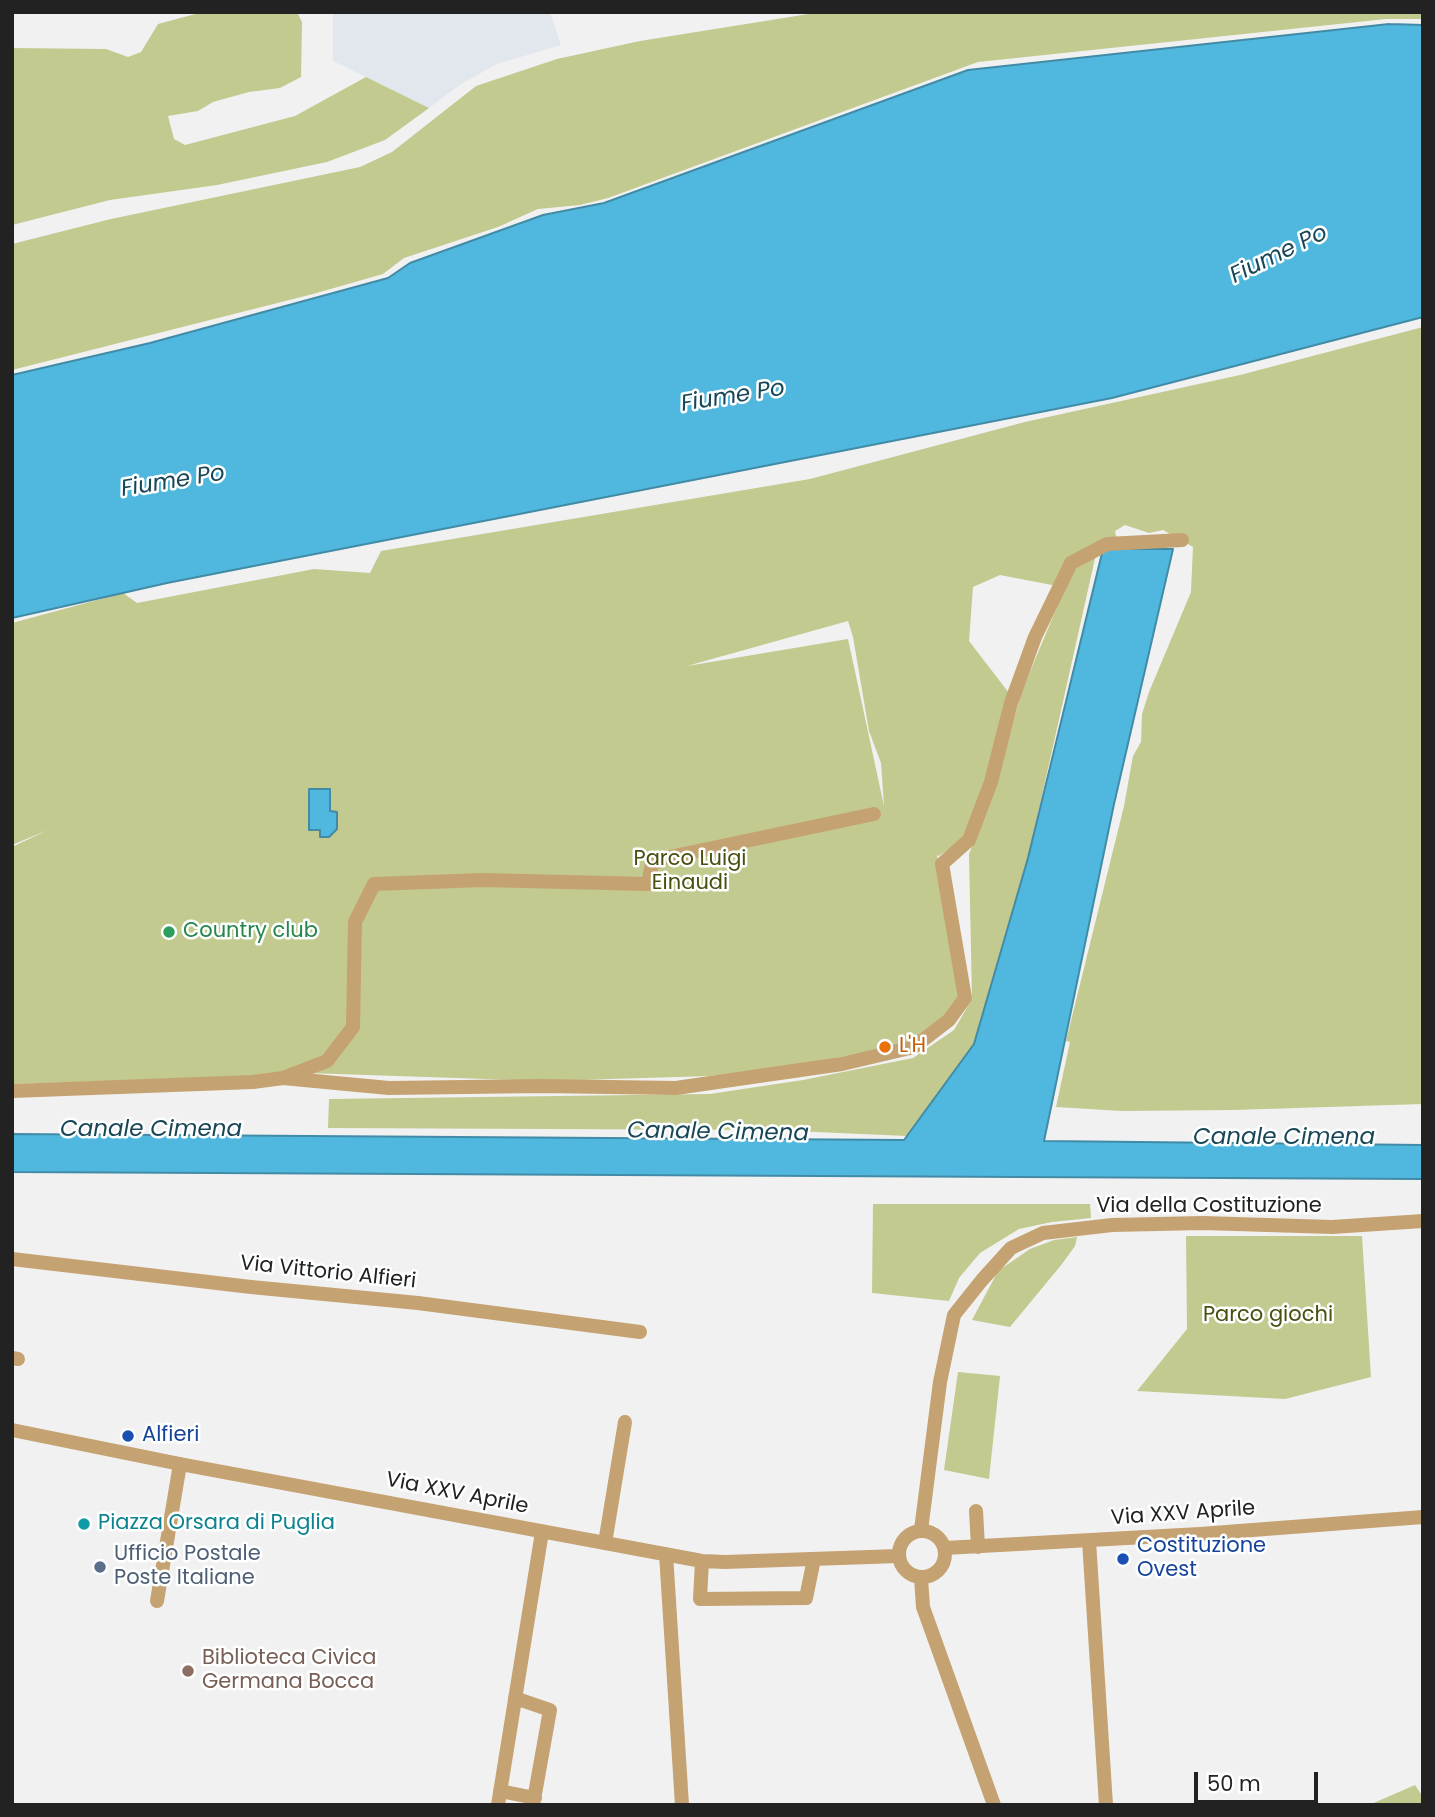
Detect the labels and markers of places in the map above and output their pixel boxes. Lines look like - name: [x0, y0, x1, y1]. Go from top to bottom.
- place label: Country club: [183, 919, 318, 945]
- marker: Country club: [161, 924, 177, 940]
- place label: L'H: [899, 1034, 926, 1060]
- marker: L'H: [877, 1039, 893, 1055]
- place label: Alfieri: [142, 1423, 199, 1449]
- marker: Alfieri: [120, 1428, 136, 1444]
- place label: Piazza Orsara di Puglia: [98, 1511, 335, 1537]
- marker: Piazza Orsara di Puglia: [76, 1516, 92, 1532]
- place label: Costituzione Ovest: [1137, 1534, 1266, 1584]
- place label: Ufficio Postale Poste Italiane: [114, 1542, 261, 1592]
- marker: Costituzione Ovest: [1115, 1551, 1131, 1567]
- marker: Ufficio Postale Poste Italiane: [92, 1559, 108, 1575]
- place label: Biblioteca Civica Germana Bocca: [202, 1646, 376, 1696]
- marker: Biblioteca Civica Germana Bocca: [180, 1663, 196, 1679]

